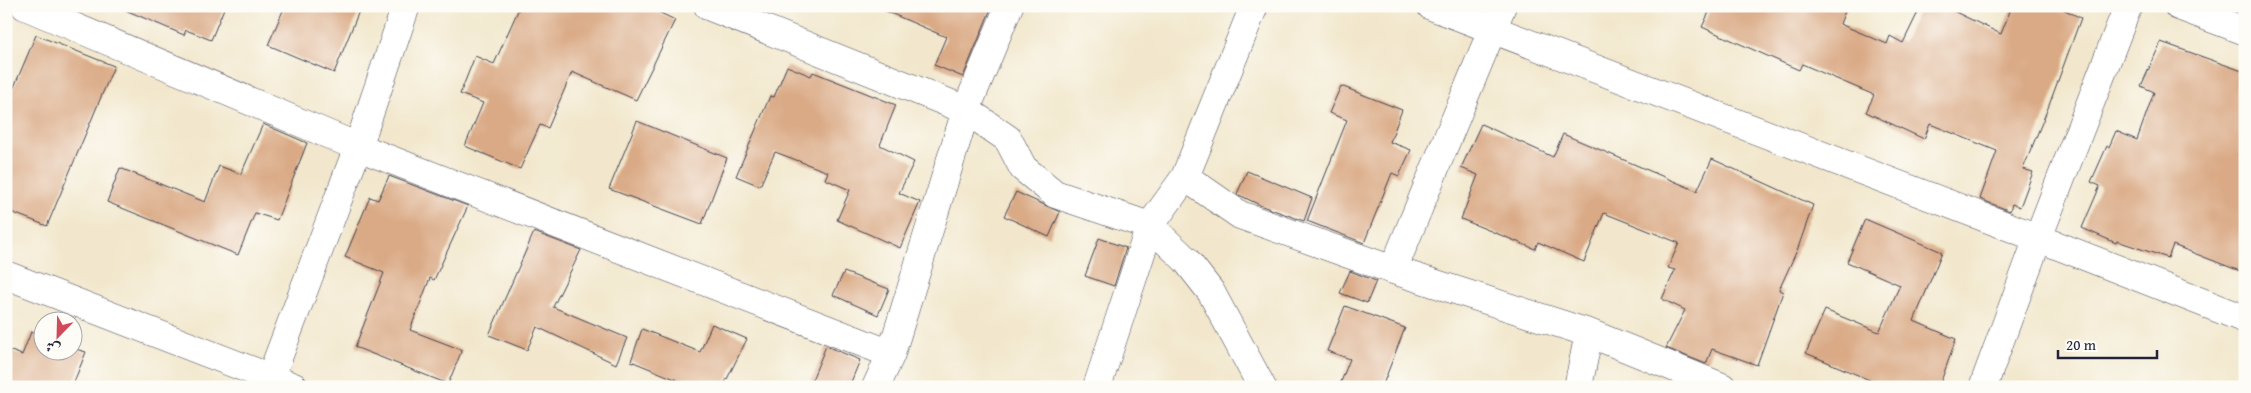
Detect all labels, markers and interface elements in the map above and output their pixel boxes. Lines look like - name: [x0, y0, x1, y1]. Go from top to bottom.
- north arrow: [32, 310, 82, 360]
- scale bar: [2058, 328, 2157, 360]
- text: 20 m: [2066, 334, 2097, 355]
- text: ش: [43, 336, 63, 360]

